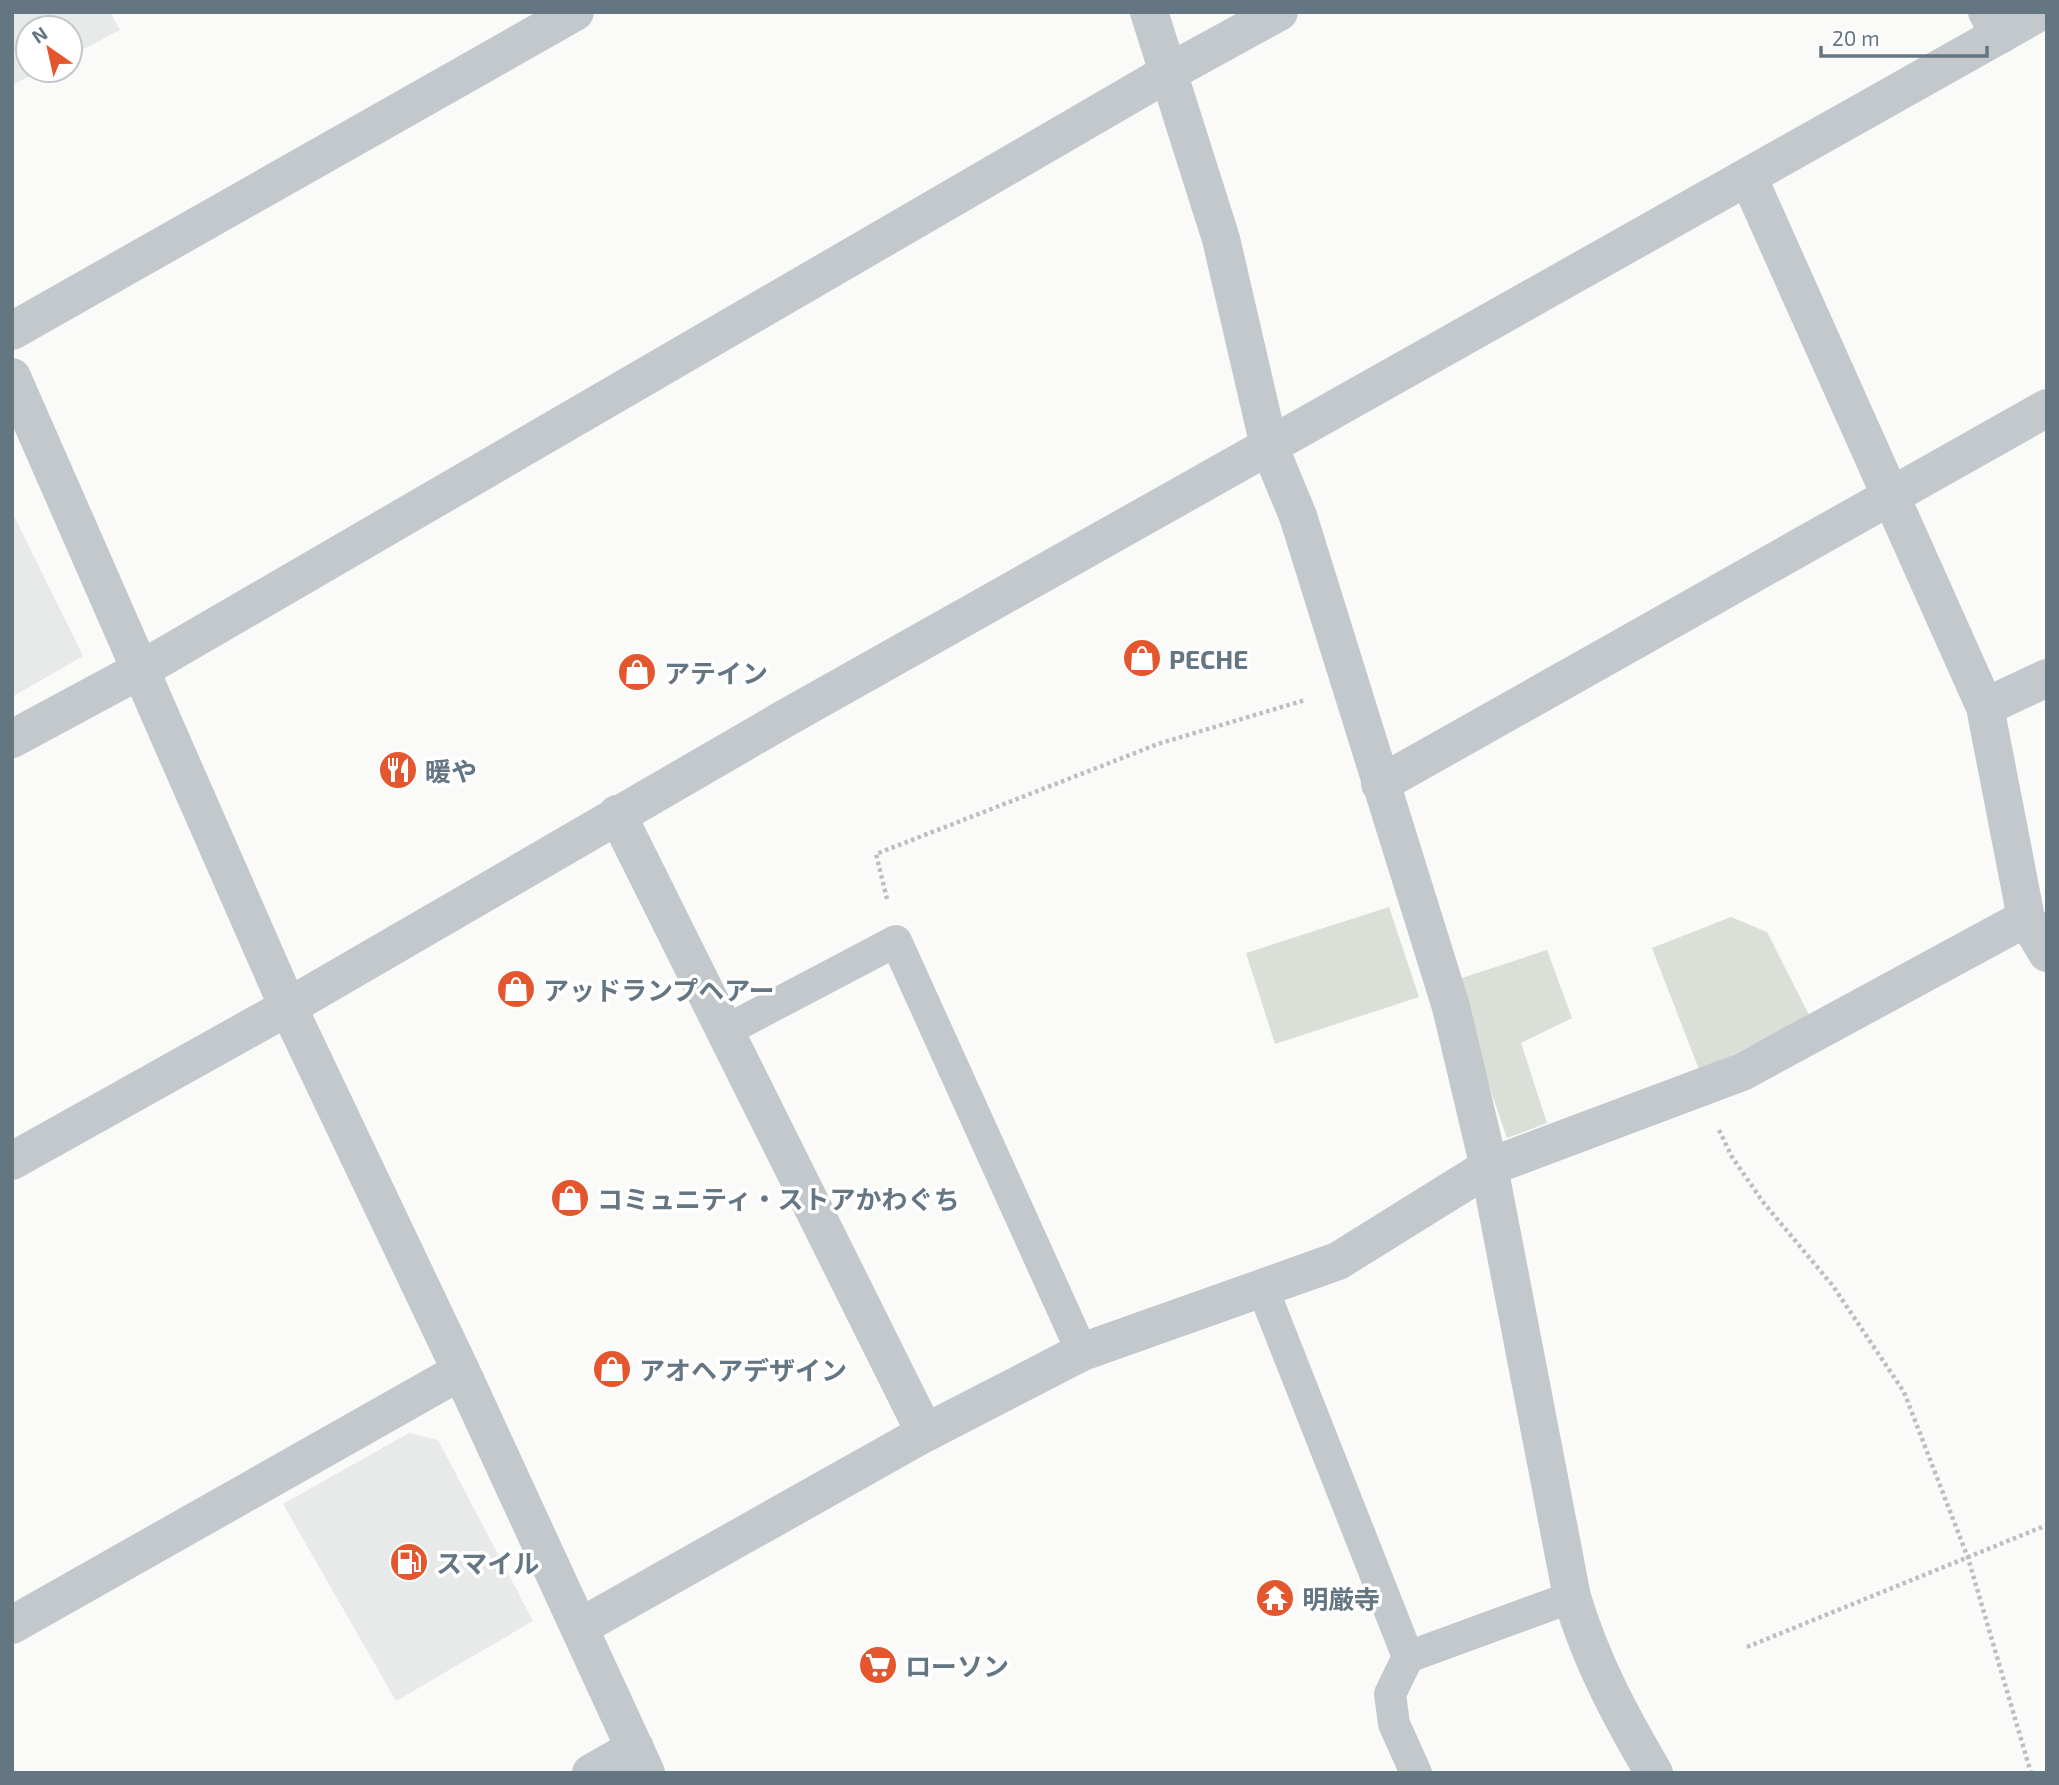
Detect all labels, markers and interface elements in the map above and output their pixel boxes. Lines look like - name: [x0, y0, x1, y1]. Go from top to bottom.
- north arrow: [14, 14, 84, 84]
- scale bar: [1821, 14, 1987, 58]
- text: N: [27, 21, 51, 48]
- text: 20 m: [1832, 25, 1880, 50]
- shop icon: PECHE: [1121, 637, 1163, 679]
- place label: PECHE: [1169, 643, 1248, 674]
- shop icon: アテイン: [616, 651, 658, 693]
- place label: アテイン: [664, 657, 768, 688]
- restaurant icon: 暖や: [377, 749, 419, 791]
- place label: 暖や: [425, 755, 477, 786]
- shop icon: アッドランプヘアー: [495, 968, 537, 1010]
- place label: アッドランプヘアー: [543, 974, 775, 1005]
- shop icon: コミュニティ・ストアかわぐち: [549, 1177, 591, 1219]
- place label: コミュニティ・ストアかわぐち: [597, 1183, 959, 1214]
- shop icon: アオヘアデザイン: [591, 1348, 633, 1390]
- place label: アオヘアデザイン: [639, 1354, 847, 1385]
- fuel station icon: スマイル: [388, 1541, 430, 1583]
- place label: スマイル: [436, 1547, 539, 1578]
- temple icon: 明厳寺: [1254, 1577, 1296, 1619]
- place label: 明厳寺: [1302, 1583, 1380, 1614]
- supermarket icon: ローソン: [857, 1644, 899, 1686]
- place label: ローソン: [905, 1650, 1009, 1681]

